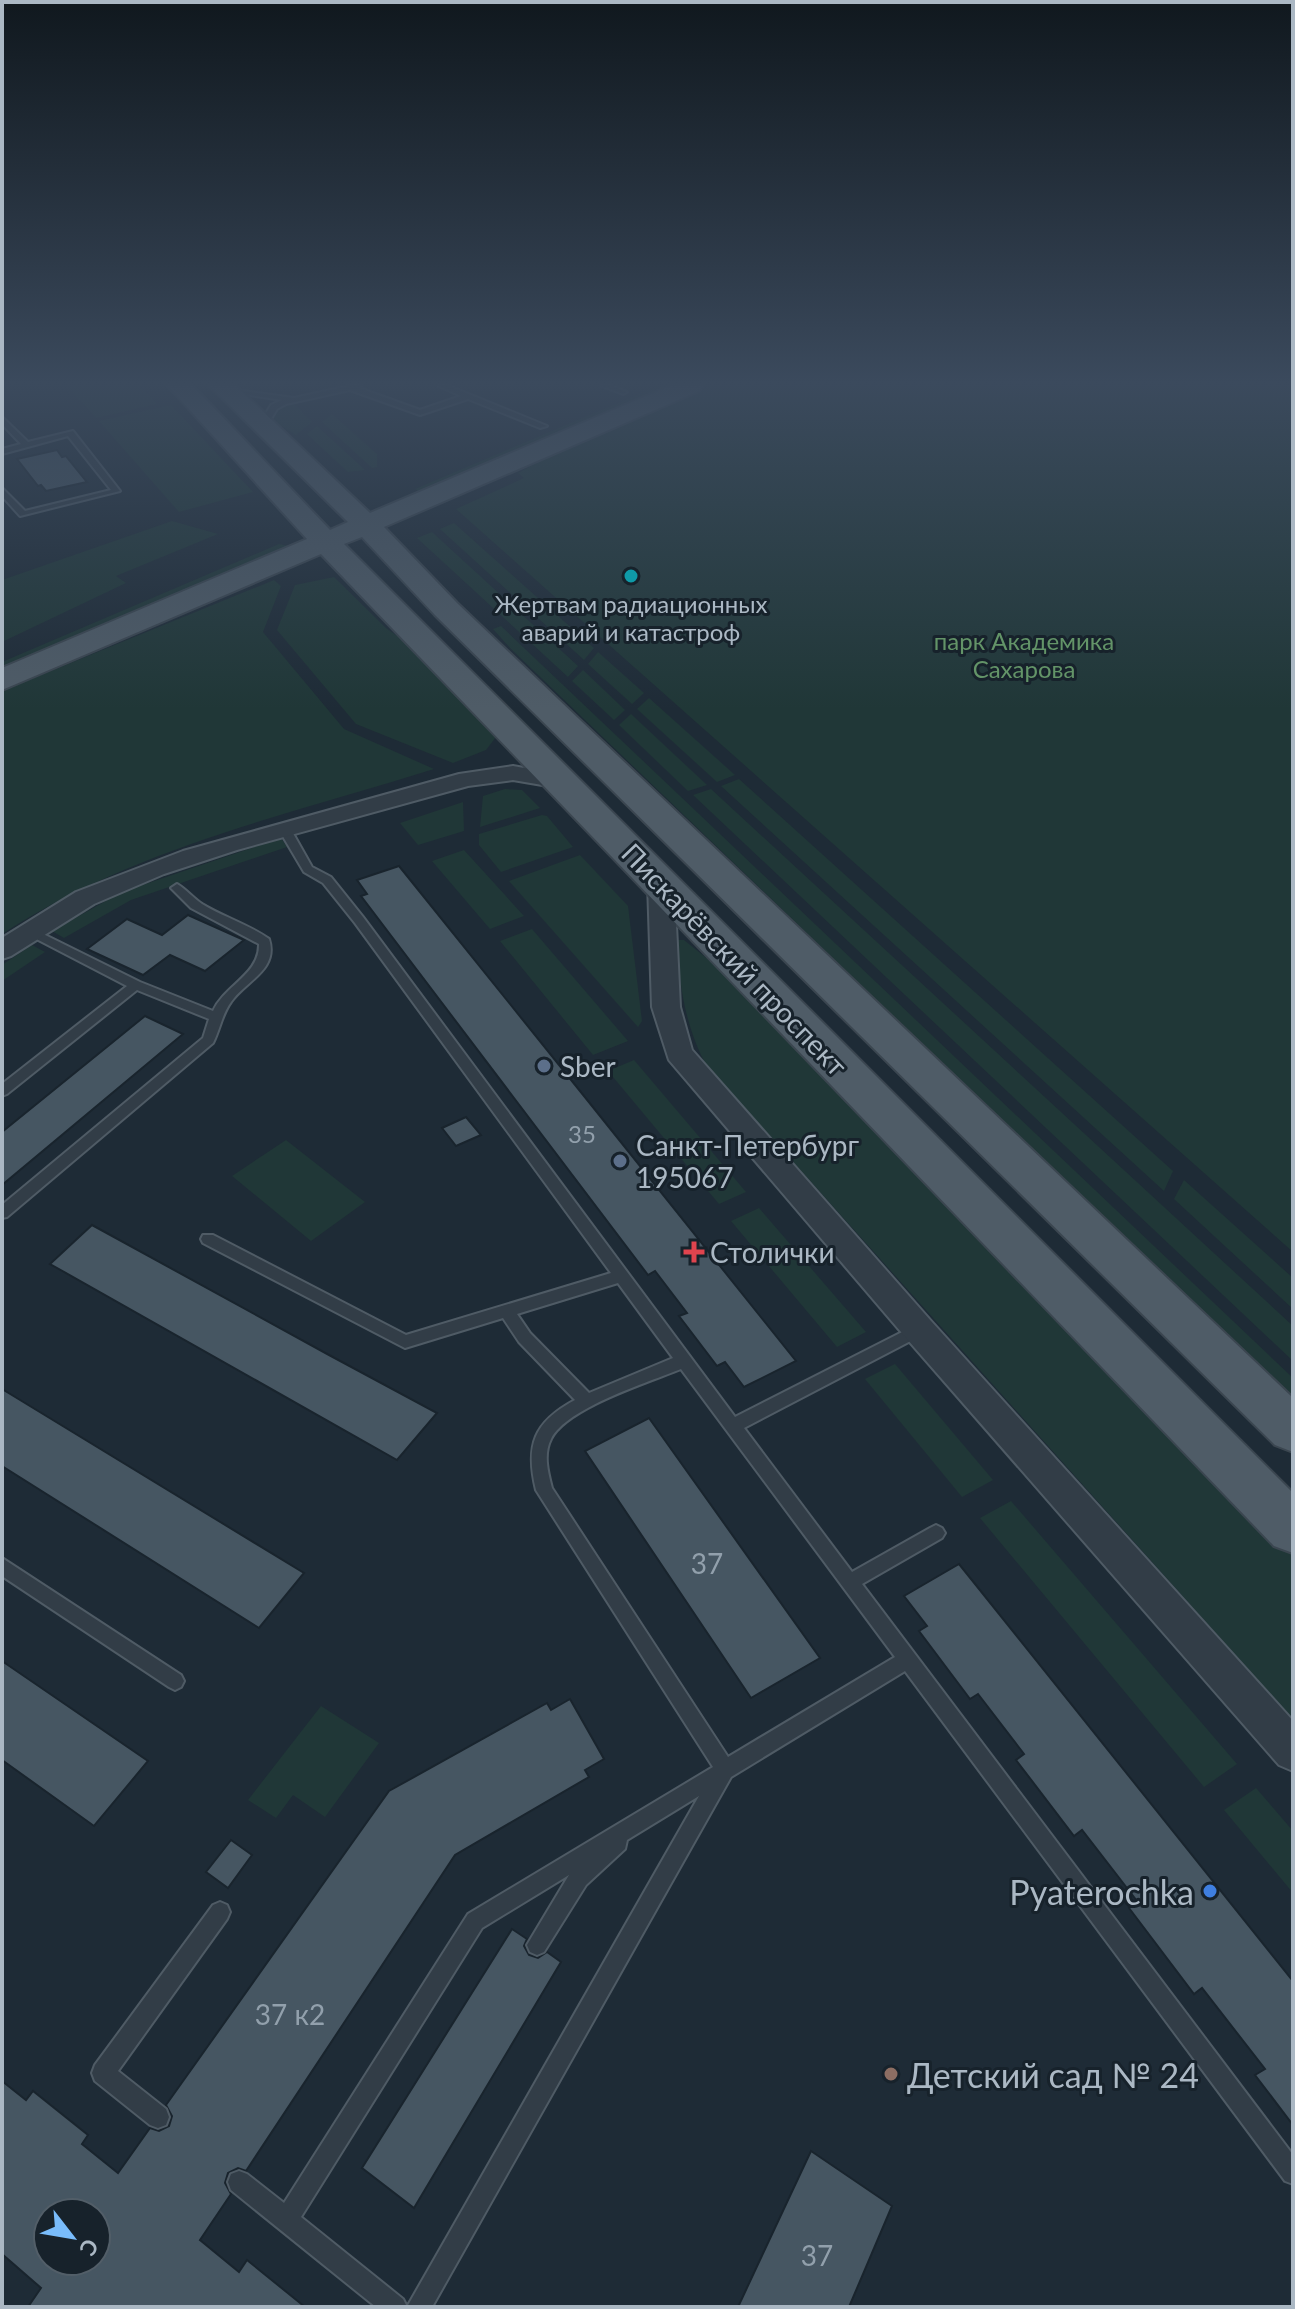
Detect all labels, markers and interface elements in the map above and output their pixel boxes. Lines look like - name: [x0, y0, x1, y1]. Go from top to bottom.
- marker: Жертвам радиационных аварий и катастроф: [622, 567, 640, 585]
- place label: Жертвам радиационных аварий и катастроф: [495, 589, 768, 646]
- park label: парк Академика Сахарова: [934, 626, 1114, 683]
- street label: Пискарёвский проспект: [615, 836, 855, 1082]
- place label: Sber: [560, 1049, 616, 1083]
- marker: Sber: [535, 1057, 553, 1075]
- house number: 35: [568, 1119, 596, 1148]
- place label: Санкт-Петербург 195067: [636, 1128, 860, 1194]
- marker: Санкт-Петербург 195067: [611, 1152, 629, 1170]
- place label: Столички: [710, 1235, 835, 1269]
- marker: Столички: [685, 1243, 703, 1261]
- house number: 37: [691, 1546, 723, 1580]
- place label: Pyaterochka: [1009, 1871, 1194, 1912]
- marker: Pyaterochka: [1201, 1882, 1219, 1900]
- house number: 37 к2: [255, 1997, 325, 2031]
- place label: Детский сад № 24: [907, 2054, 1199, 2095]
- marker: Детский сад № 24: [882, 2065, 900, 2083]
- north arrow: [32, 2197, 112, 2277]
- text: С: [74, 2234, 105, 2261]
- house number: 37: [801, 2238, 833, 2272]

